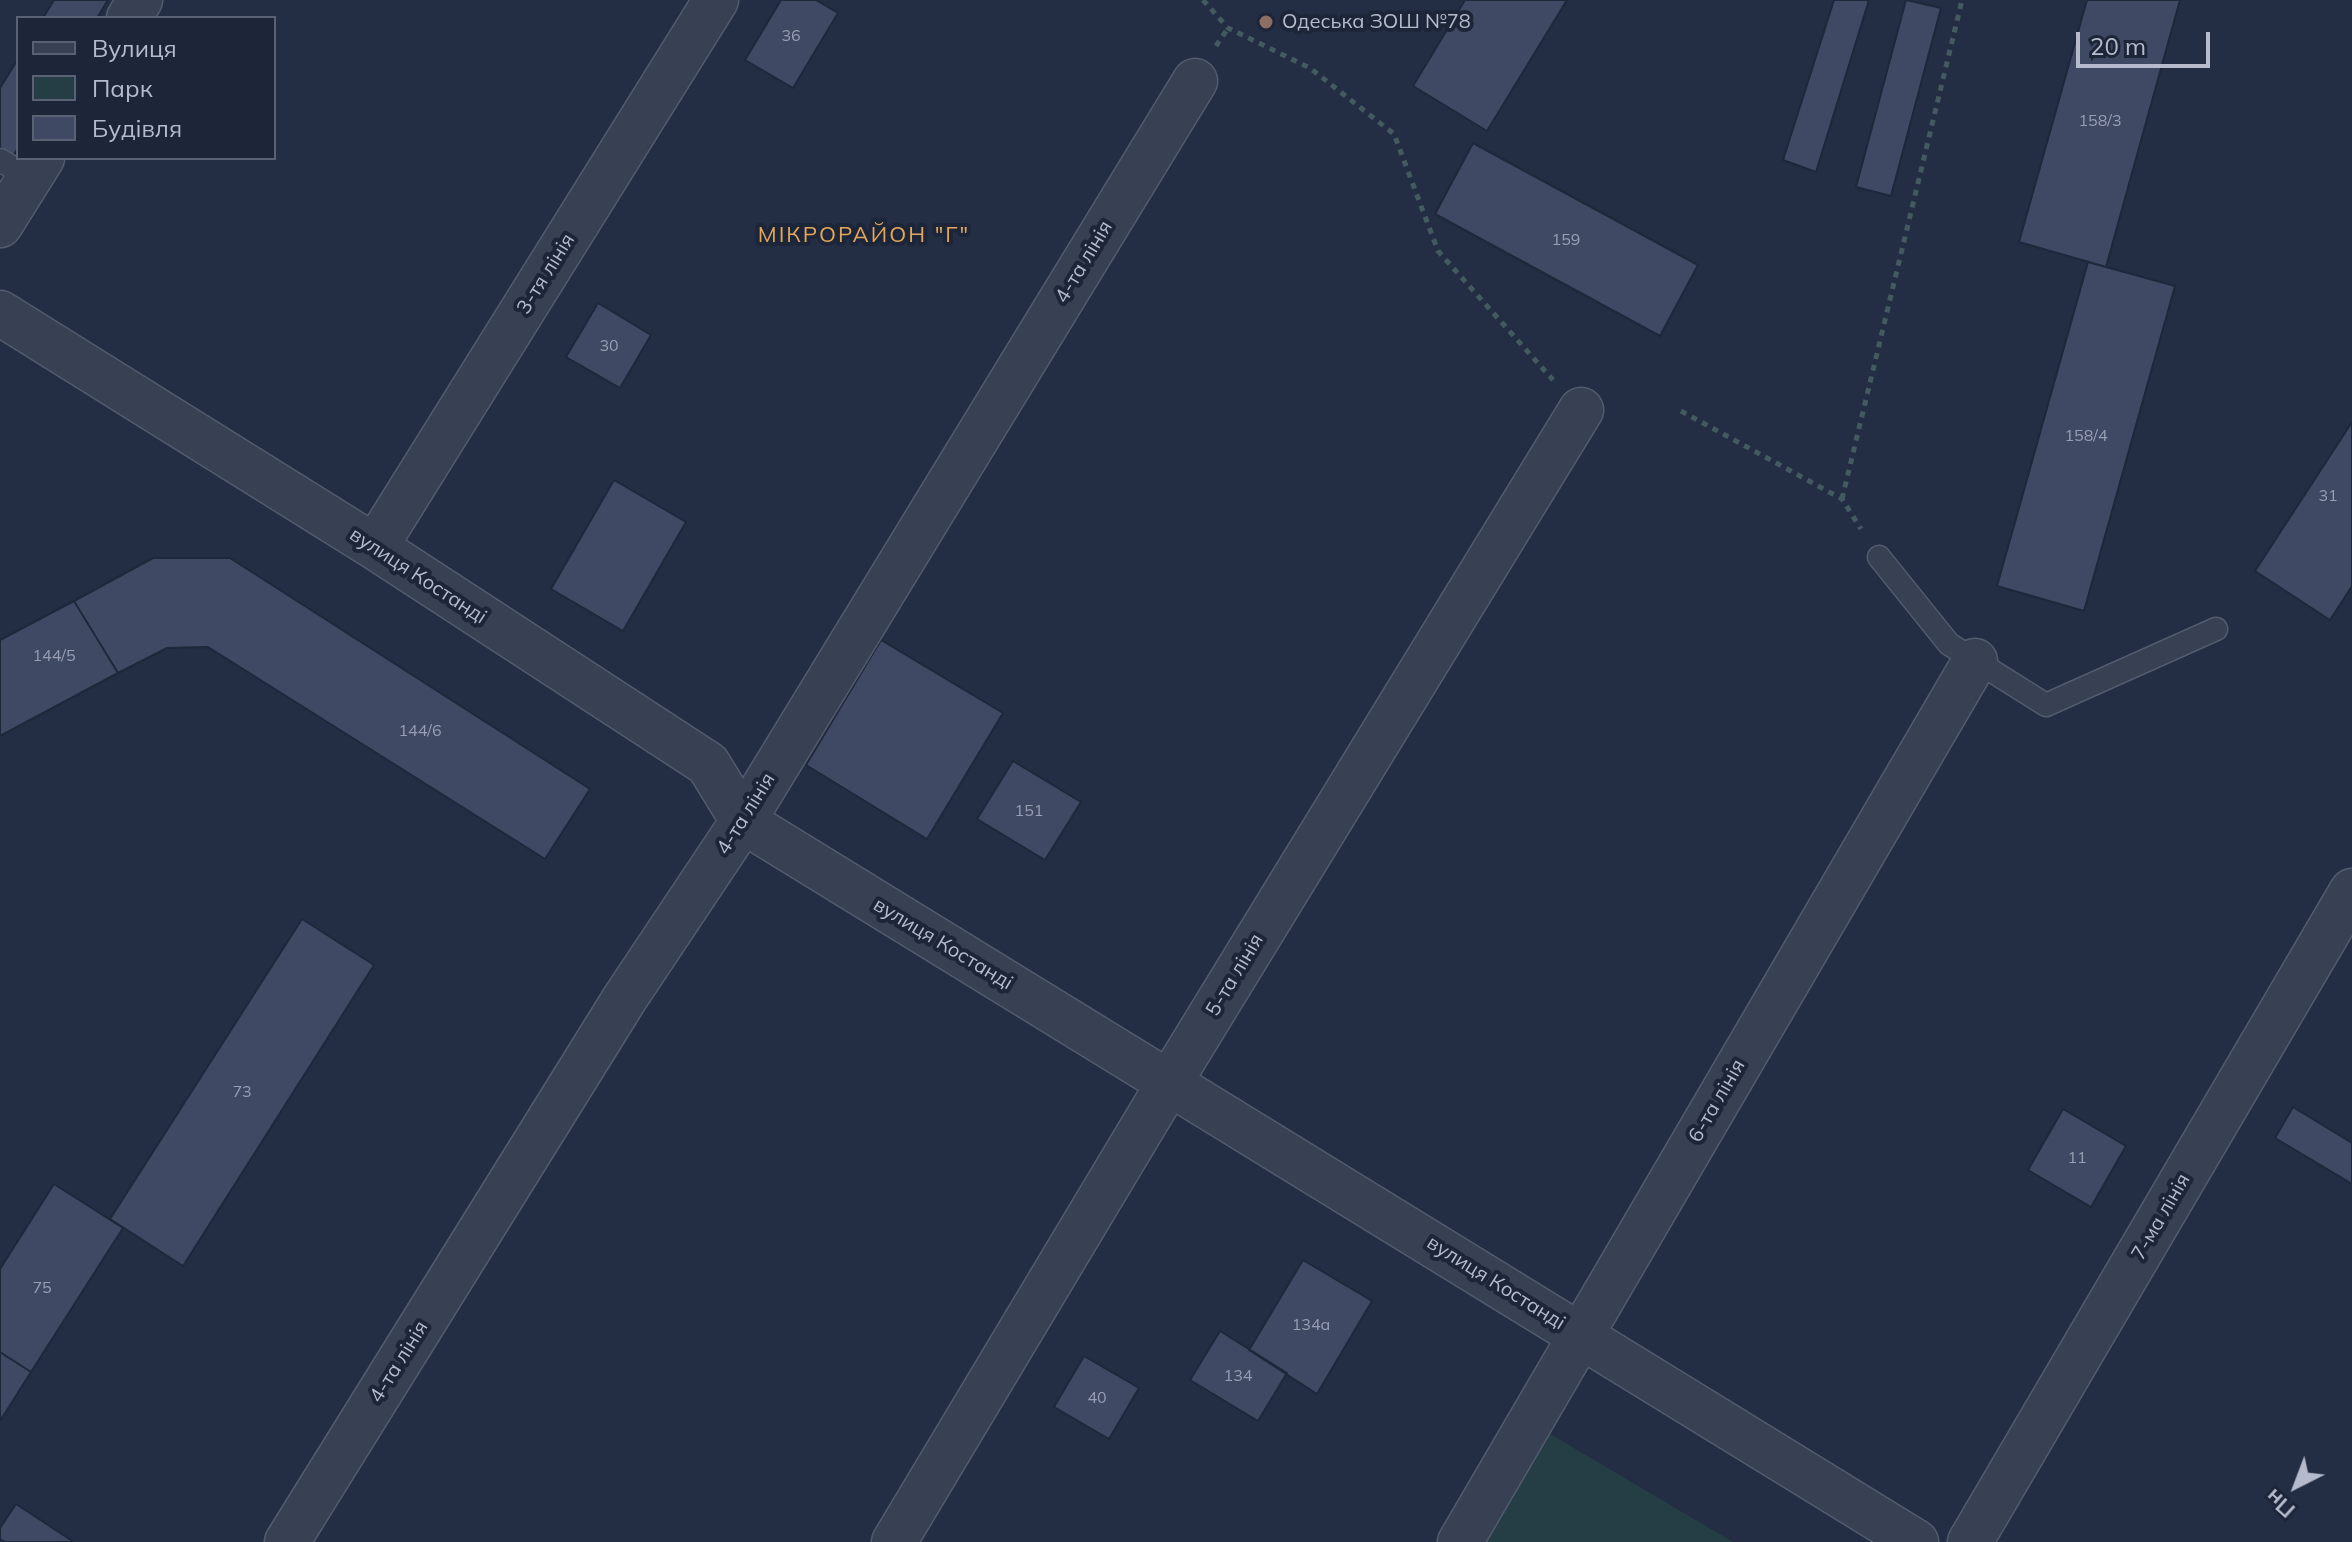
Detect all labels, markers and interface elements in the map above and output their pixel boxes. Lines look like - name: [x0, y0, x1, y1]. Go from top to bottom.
- place label: Одеська ЗОШ №78: [1282, 10, 1471, 34]
- marker: Одеська ЗОШ №78: [1257, 13, 1275, 31]
- legend: [16, 16, 276, 160]
- scale bar: [2080, 16, 2214, 66]
- house number: 36: [781, 26, 801, 46]
- text: 20 m: [2090, 31, 2146, 61]
- text: Вулиця: [92, 33, 177, 63]
- text: Парк: [92, 73, 153, 103]
- house number: 158/3: [2079, 111, 2121, 131]
- text: Будівля: [92, 113, 182, 143]
- street label: 4-та лінія: [1050, 217, 1118, 307]
- district label: МІКРОРАЙОН "Г": [758, 222, 970, 248]
- street label: 3-тя лінія: [512, 229, 580, 319]
- house number: 159: [1552, 230, 1580, 250]
- house number: 30: [599, 336, 619, 356]
- house number: 158/4: [2065, 426, 2107, 446]
- house number: 31: [2318, 486, 2338, 506]
- street label: вулиця Костанді: [345, 523, 491, 629]
- house number: 144/5: [33, 646, 75, 666]
- house number: 144/6: [399, 721, 441, 741]
- street label: 4-та лінія: [712, 769, 780, 859]
- house number: 151: [1015, 801, 1043, 821]
- street label: вулиця Костанді: [869, 893, 1017, 995]
- street label: 5-та лінія: [1201, 930, 1269, 1020]
- street label: 6-та лінія: [1684, 1055, 1750, 1147]
- house number: 73: [232, 1082, 252, 1102]
- house number: 11: [2067, 1148, 2087, 1168]
- street label: 7-ма лінія: [2127, 1169, 2195, 1265]
- street label: вулиця Костанді: [1422, 1231, 1570, 1335]
- house number: 75: [32, 1278, 52, 1298]
- house number: 134а: [1292, 1315, 1330, 1335]
- street label: 4-та лінія: [365, 1317, 433, 1407]
- house number: 134: [1224, 1366, 1252, 1386]
- house number: 40: [1087, 1388, 1107, 1408]
- north arrow: [2256, 1446, 2336, 1526]
- text: Пн: [2259, 1483, 2301, 1524]

